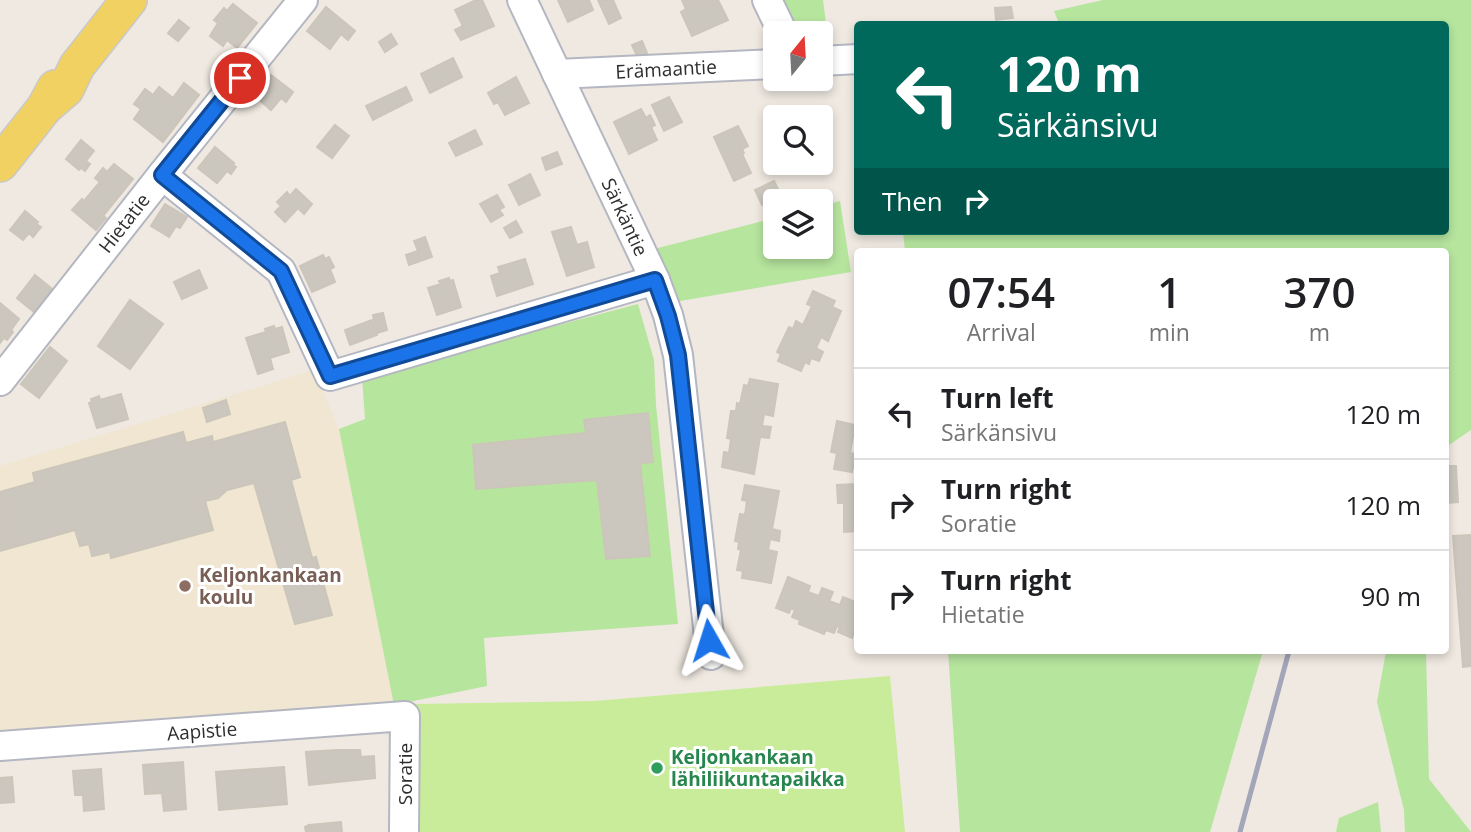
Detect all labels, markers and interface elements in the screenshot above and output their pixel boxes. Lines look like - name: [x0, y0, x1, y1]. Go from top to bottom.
- north arrow: [763, 21, 833, 91]
- map controls: [763, 21, 833, 259]
- text: 120 m: [997, 40, 1142, 106]
- pin: [210, 48, 270, 108]
- icon: left: [882, 49, 973, 140]
- street label: Erämaantie: [615, 53, 717, 85]
- icon: arrive: [221, 59, 259, 97]
- text: Särkänsivu: [997, 103, 1159, 146]
- button: search: [763, 105, 833, 175]
- street label: Särkäntie: [596, 174, 654, 260]
- icon: right: [957, 182, 995, 220]
- text: Then: [882, 183, 943, 219]
- street label: Hietatie: [93, 188, 155, 258]
- button: layers: [763, 189, 833, 259]
- text: 07:54: [948, 263, 1055, 320]
- text: 1: [1157, 263, 1181, 320]
- text: 370: [1283, 263, 1355, 320]
- text: Arrival: [967, 316, 1036, 348]
- text: min: [1149, 316, 1190, 348]
- text: m: [1309, 316, 1330, 348]
- text: Turn left: [941, 380, 1053, 416]
- icon: left: [882, 395, 920, 433]
- text: 120 m: [1346, 396, 1421, 432]
- text: Särkänsivu: [941, 416, 1057, 448]
- text: Turn right: [941, 471, 1072, 507]
- icon: right: [882, 486, 920, 524]
- text: 120 m: [1346, 487, 1421, 523]
- text: Soratie: [941, 507, 1017, 539]
- place label: Keljonkankaan koulu: [199, 562, 342, 610]
- text: Turn right: [941, 562, 1072, 598]
- icon: right: [882, 577, 920, 615]
- marker: Keljonkankaan koulu: [177, 578, 193, 594]
- text: 90 m: [1360, 578, 1421, 614]
- text: Hietatie: [941, 598, 1025, 630]
- position arrow: [672, 603, 746, 677]
- street label: Aapistie: [166, 716, 238, 746]
- street label: Soratie: [392, 743, 418, 805]
- place label: Keljonkankaan lähiliikuntapaikka: [671, 744, 845, 792]
- marker: Keljonkankaan lähiliikuntapaikka: [649, 760, 665, 776]

